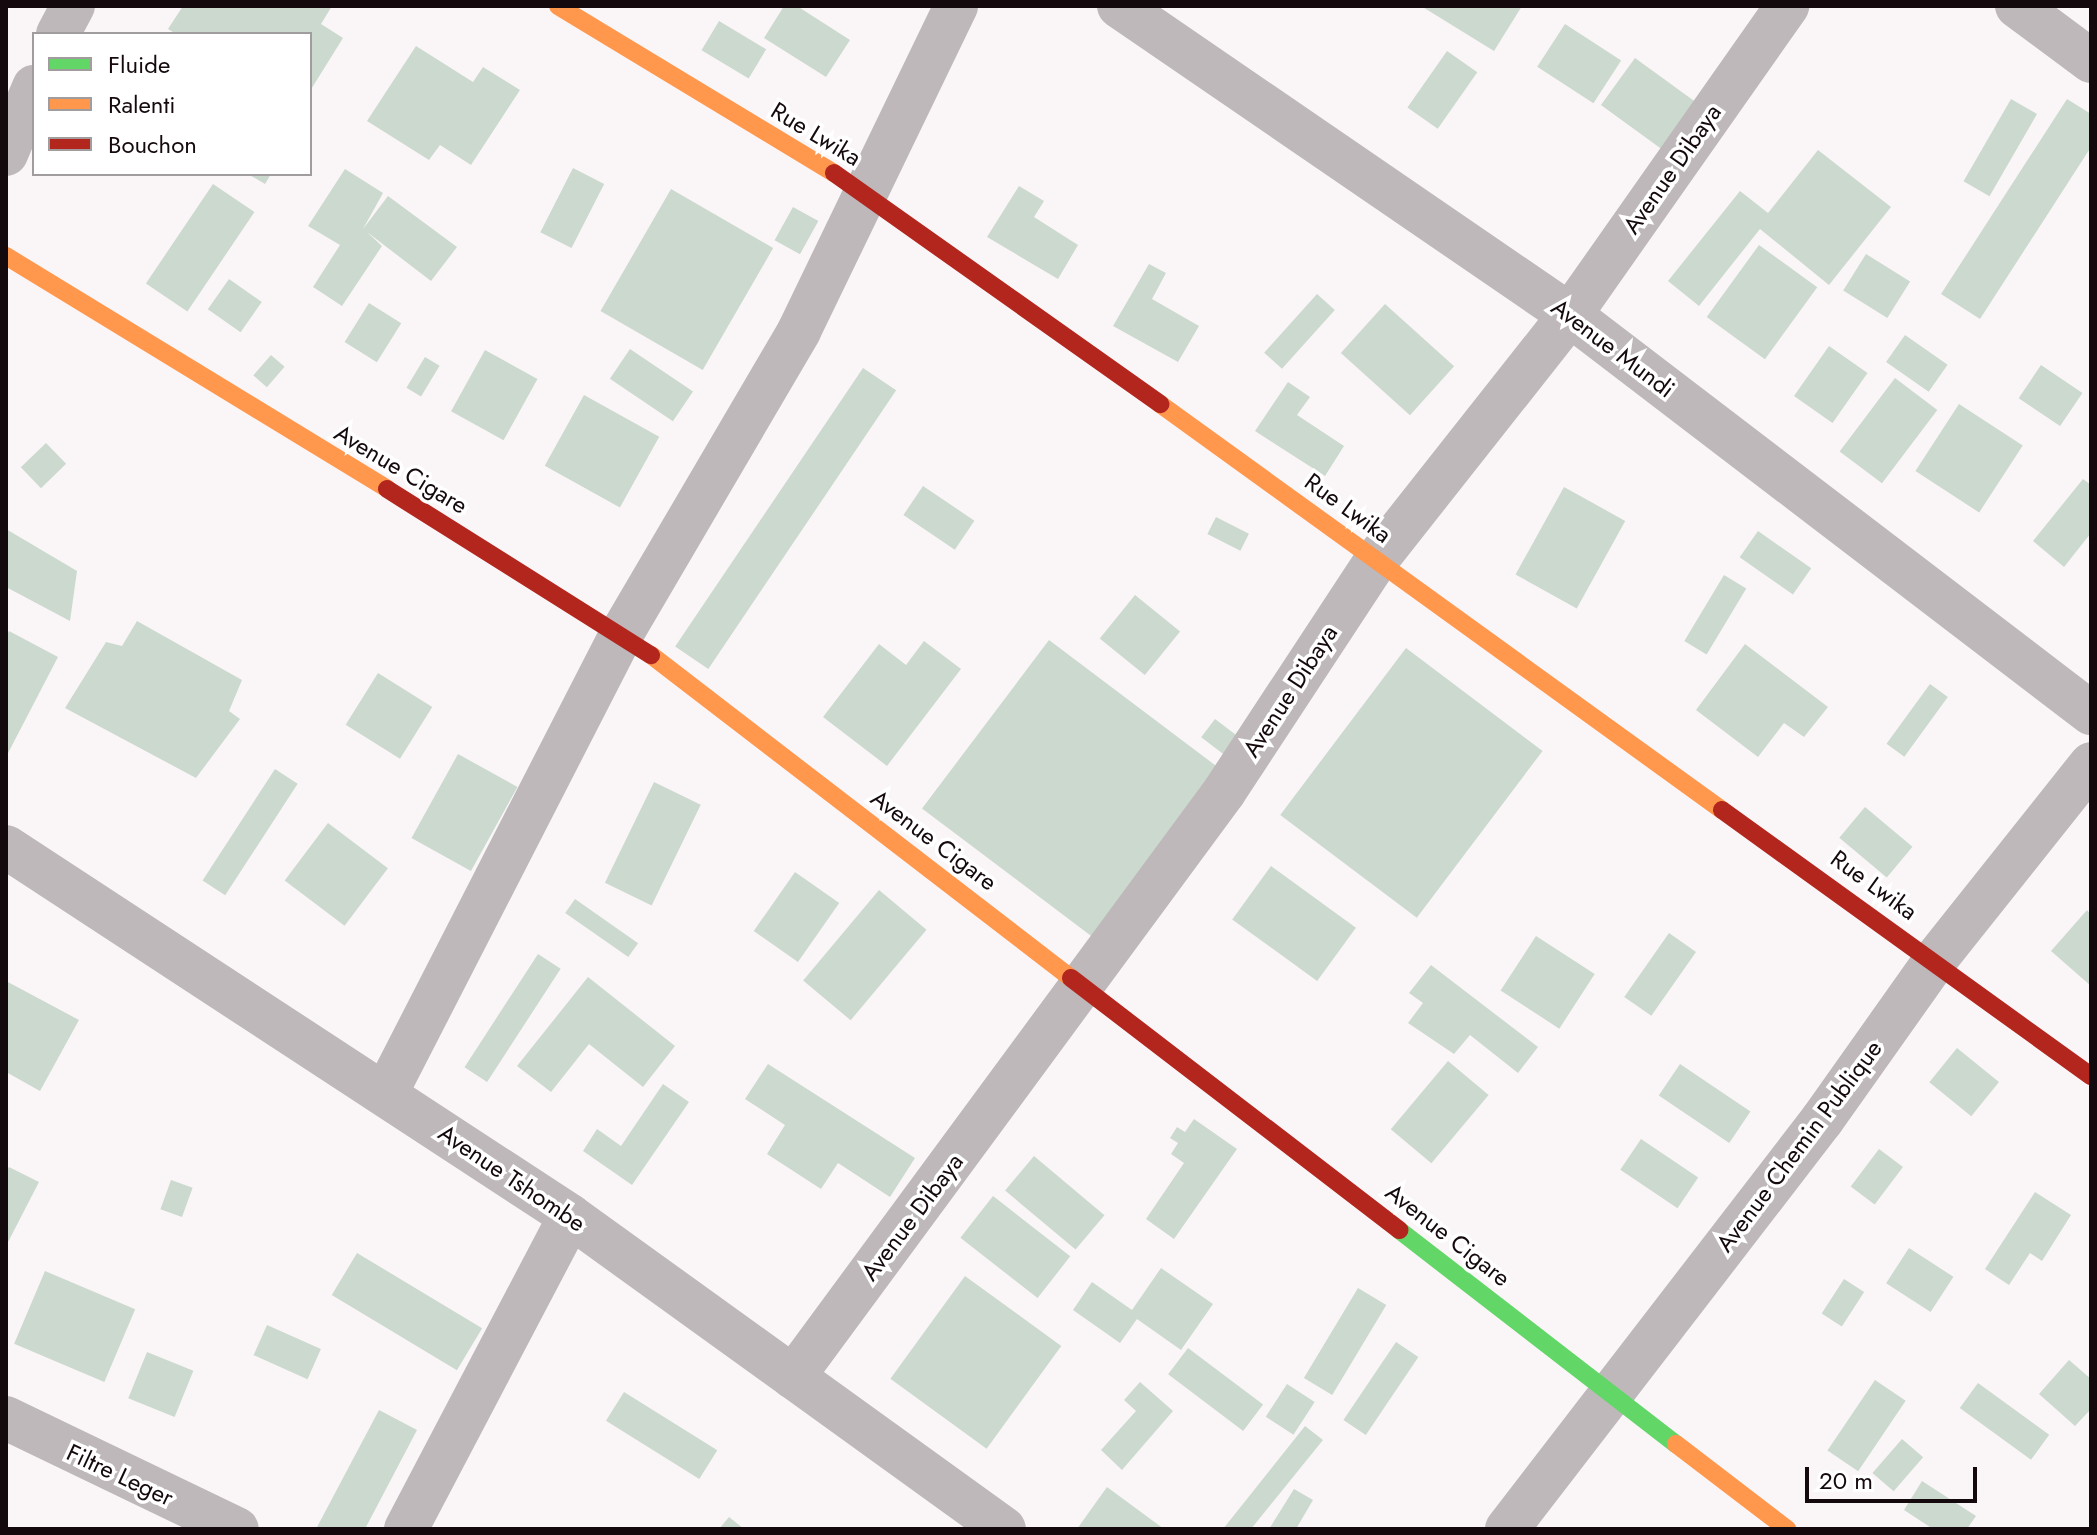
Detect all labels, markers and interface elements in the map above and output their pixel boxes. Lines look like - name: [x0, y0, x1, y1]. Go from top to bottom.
- legend: [32, 32, 312, 176]
- text: Fluide: [108, 47, 170, 82]
- text: Ralenti: [108, 87, 175, 122]
- street label: Rue Lwika: [766, 96, 866, 172]
- street label: Avenue Dibaya: [1617, 99, 1727, 239]
- text: Bouchon: [108, 127, 197, 162]
- street label: Avenue Mundi: [1546, 292, 1680, 404]
- street label: Avenue Cigare: [329, 418, 473, 520]
- street label: Rue Lwika: [1299, 467, 1397, 549]
- street label: Avenue Dibaya: [1237, 620, 1343, 762]
- street label: Avenue Cigare: [865, 783, 1003, 897]
- street label: Rue Lwika: [1825, 844, 1923, 926]
- street label: Avenue Chemin Publique: [1710, 1035, 1888, 1257]
- street label: Avenue Tshombe: [433, 1118, 591, 1238]
- street label: Avenue Dibaya: [855, 1148, 969, 1286]
- street label: Avenue Cigare: [1380, 1177, 1516, 1293]
- street label: Filtre Leger: [62, 1438, 178, 1512]
- scale bar: [1809, 1451, 1981, 1501]
- text: 20 m: [1819, 1463, 1873, 1498]

